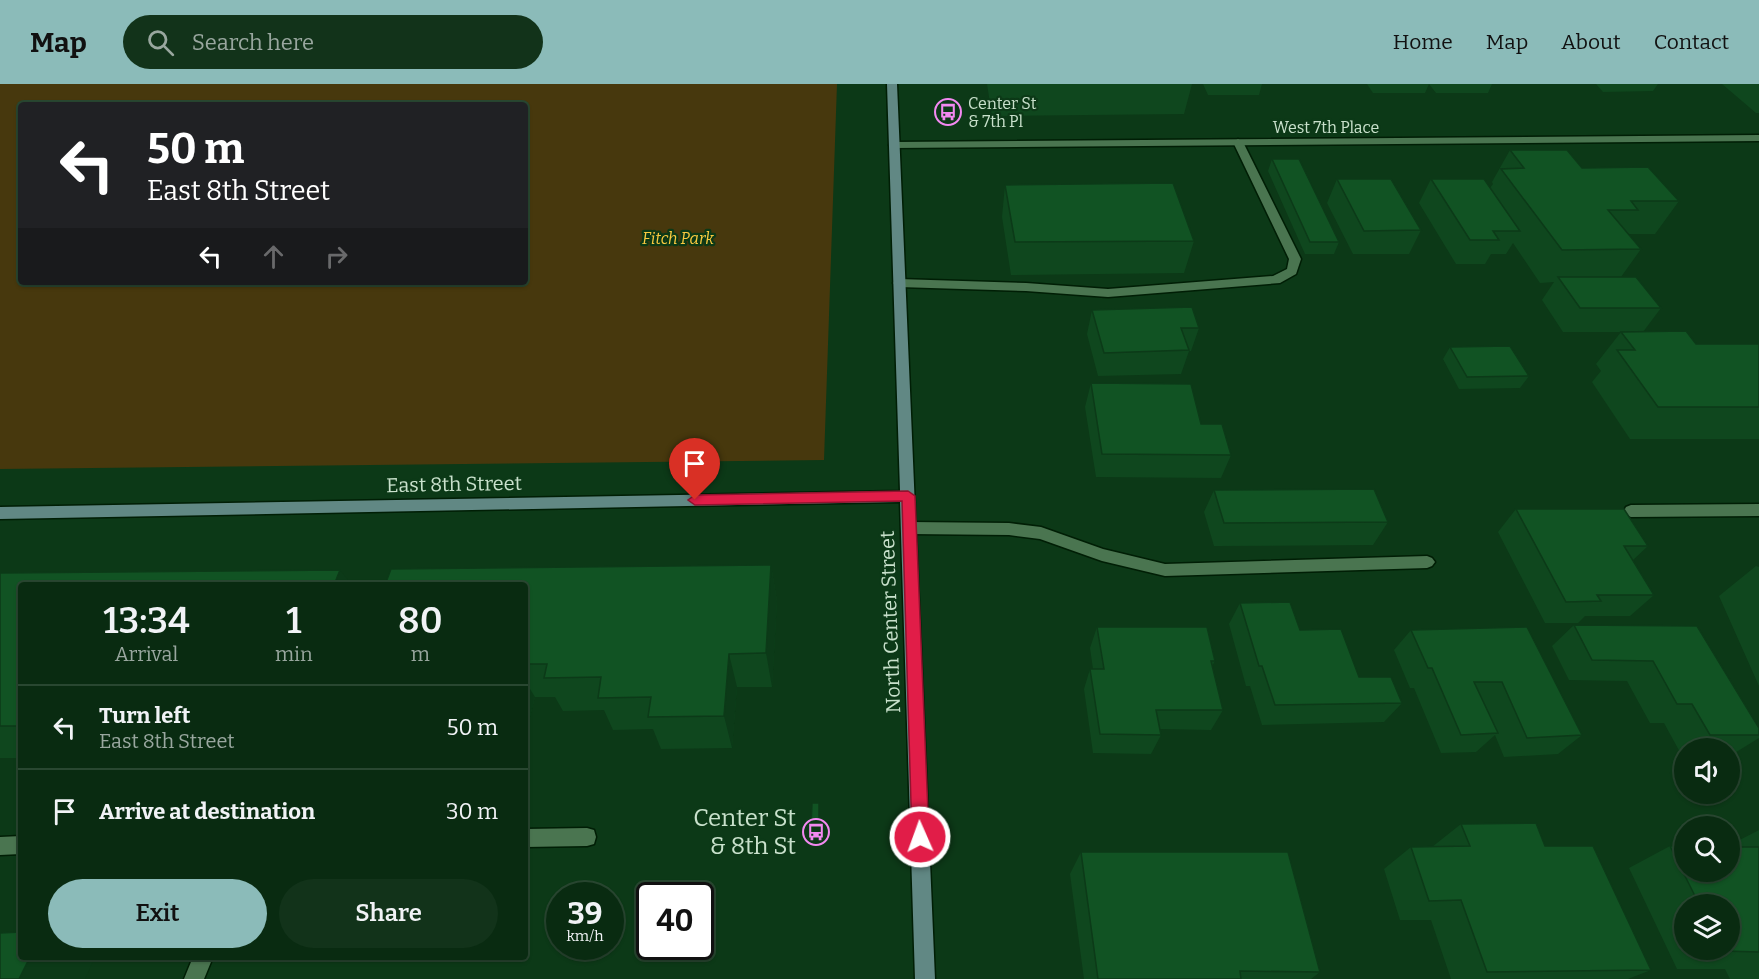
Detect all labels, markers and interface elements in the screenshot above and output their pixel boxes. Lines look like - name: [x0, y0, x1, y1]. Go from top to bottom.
- search box: [123, 15, 543, 69]
- text: Map: [30, 26, 87, 59]
- icon: search: [144, 26, 177, 59]
- text: Search here: [192, 29, 314, 56]
- text: Home: [1393, 29, 1453, 55]
- text: Map: [1486, 29, 1528, 55]
- text: About: [1561, 29, 1621, 55]
- text: Contact: [1654, 29, 1729, 55]
- place label: Center St & 7th Pl: [968, 94, 1037, 131]
- bus stop icon: Center St & 7th Pl: [933, 97, 963, 127]
- street label: West 7th Place: [1273, 118, 1379, 137]
- text: 50 m: [147, 124, 244, 174]
- icon: left: [48, 126, 126, 204]
- text: East 8th Street: [147, 175, 330, 207]
- park label: Fitch Park: [642, 229, 714, 248]
- icon: left: [194, 240, 227, 273]
- icon: ahead: [257, 240, 290, 273]
- icon: right: [320, 240, 353, 273]
- pin: [669, 438, 720, 500]
- icon: arrive: [678, 447, 711, 480]
- street label: East 8th Street: [386, 471, 522, 497]
- street label: North Center Street: [875, 530, 905, 714]
- text: 13:34: [103, 599, 190, 643]
- text: 1: [286, 599, 301, 643]
- text: 80: [398, 599, 443, 643]
- text: Arrival: [115, 642, 178, 666]
- text: min: [275, 642, 313, 666]
- text: m: [411, 642, 430, 666]
- text: Turn left: [99, 702, 191, 729]
- icon: left: [48, 711, 81, 744]
- text: 50 m: [447, 714, 498, 741]
- text: East 8th Street: [99, 729, 235, 753]
- map controls: [1674, 738, 1740, 960]
- button: sound: [1674, 738, 1740, 804]
- icon: arrive: [48, 795, 81, 828]
- text: Arrive at destination: [99, 798, 315, 825]
- text: 30 m: [446, 798, 498, 825]
- place label: Center St & 8th St: [693, 804, 796, 860]
- position arrow: [888, 805, 952, 869]
- button: search: [1674, 816, 1740, 882]
- bus stop icon: Center St & 8th St: [801, 817, 831, 847]
- button: Exit: [48, 879, 267, 948]
- button: Share: [279, 879, 498, 948]
- speed limit sign: 40: [636, 882, 714, 960]
- button: layers: [1674, 894, 1740, 960]
- text: 39: [567, 896, 603, 932]
- text: km/h: [566, 927, 604, 945]

